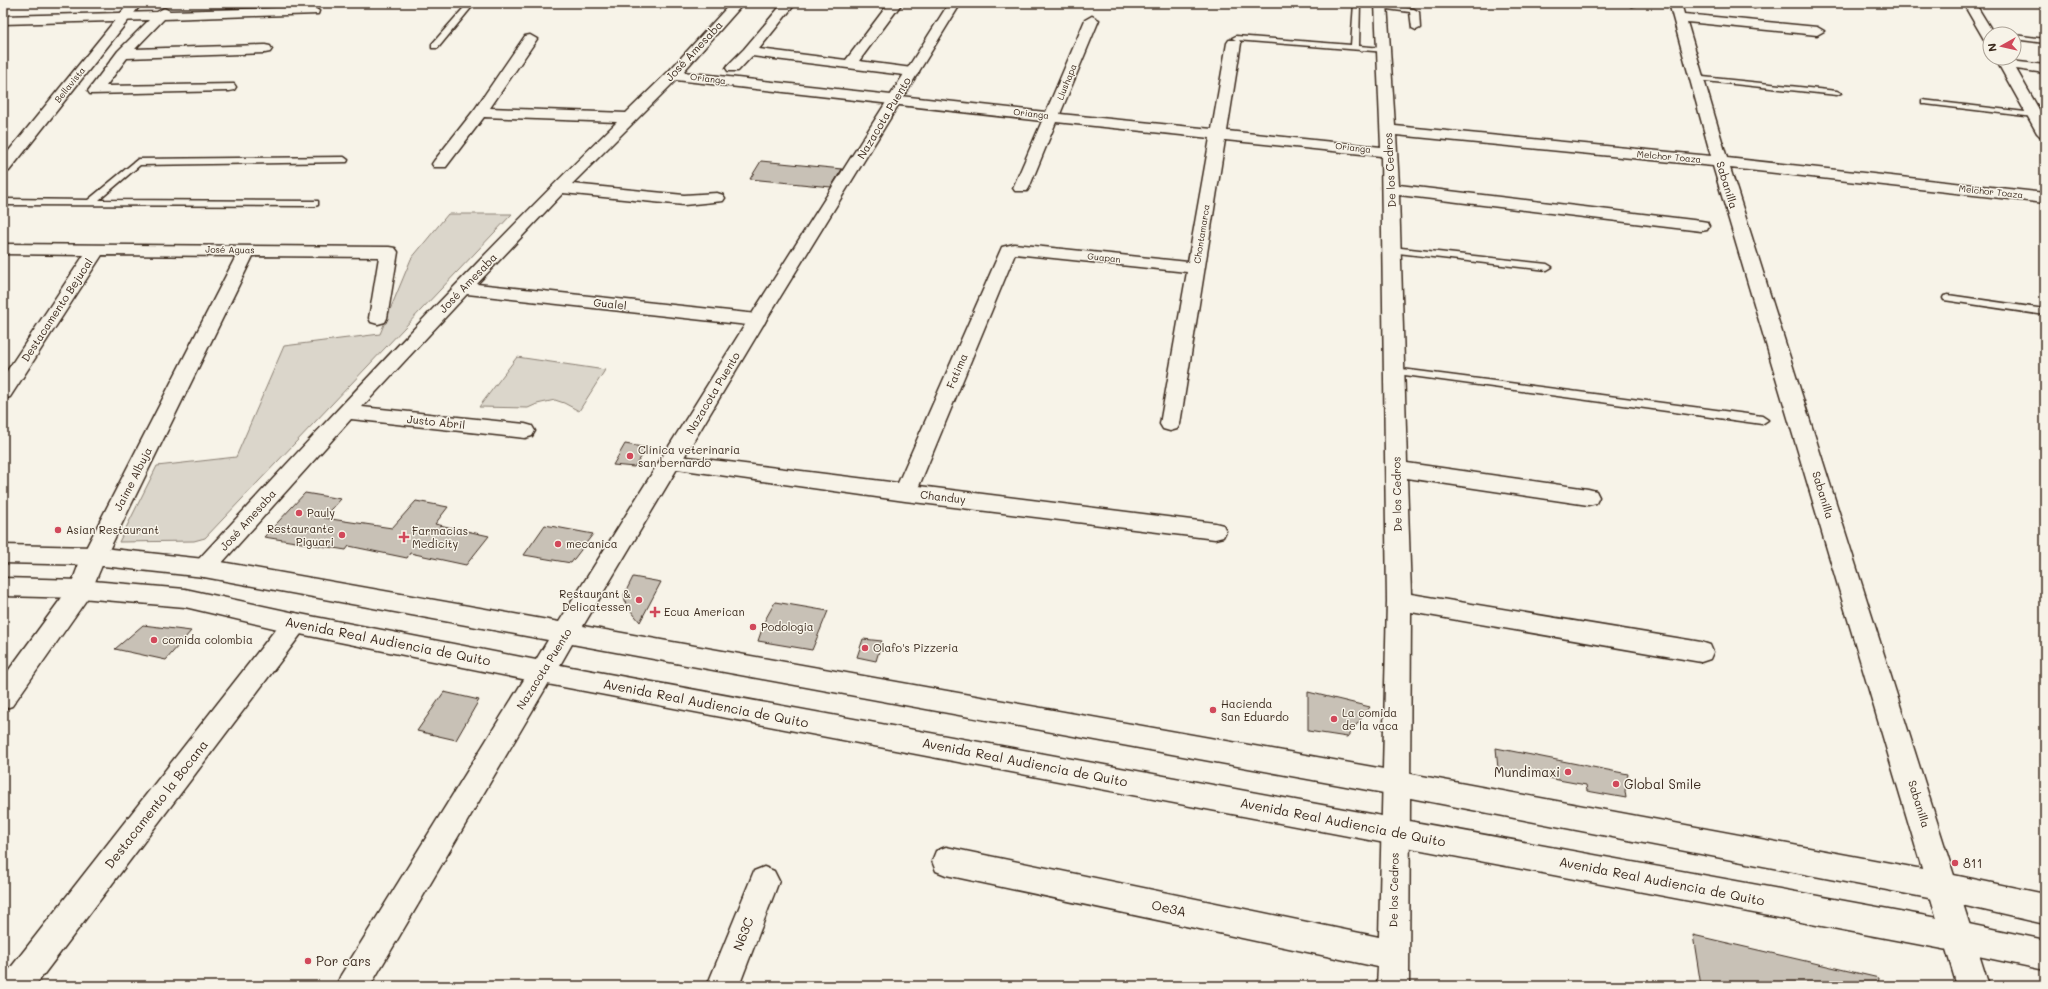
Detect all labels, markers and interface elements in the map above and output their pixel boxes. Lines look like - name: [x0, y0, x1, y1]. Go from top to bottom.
- street label: José Amesaba: [662, 17, 726, 84]
- north arrow: [1982, 26, 2022, 66]
- text: N: [1984, 42, 2000, 53]
- street label: Llushapa: [1054, 62, 1079, 102]
- street label: Bellavista: [52, 64, 88, 105]
- street label: Orianga: [690, 71, 727, 86]
- street label: Nazacota Puento: [853, 74, 914, 162]
- street label: Orianga: [1013, 106, 1050, 121]
- street label: De los Cedros: [1380, 132, 1399, 208]
- street label: Orianga: [1335, 140, 1372, 155]
- street label: Melchor Toaza: [1636, 148, 1702, 165]
- street label: Sabanilla: [1713, 159, 1742, 210]
- street label: Melchor Toaza: [1958, 183, 2024, 200]
- street label: Chontamarca: [1191, 203, 1212, 264]
- street label: José Aguas: [205, 244, 255, 255]
- street label: José Amesaba: [435, 249, 500, 316]
- street label: Guapan: [1087, 250, 1121, 265]
- street label: Destacamento Bejucal: [17, 255, 96, 364]
- street label: Gualel: [593, 294, 627, 313]
- street label: Nazacota Puento: [682, 349, 743, 437]
- street label: Fatima: [942, 351, 971, 391]
- street label: Justo Abril: [406, 411, 466, 432]
- place label: Clínica veterinaria san bernardo: [638, 442, 740, 470]
- street label: Jaime Albuja: [110, 444, 155, 513]
- marker: Clínica veterinaria san bernardo: [625, 451, 635, 461]
- street label: De los Cedros: [1388, 456, 1405, 532]
- street label: Sabanilla: [1809, 469, 1838, 520]
- street label: José Amesaba: [216, 486, 279, 553]
- street label: Chanduy: [919, 486, 967, 507]
- place label: Pauly: [307, 505, 335, 520]
- marker: Pauly: [294, 508, 304, 518]
- place label: Restaurante Piguari: [267, 521, 334, 549]
- place label: Asian Restaurant: [66, 522, 159, 537]
- place label: Farmacias Medicity: [412, 523, 468, 551]
- marker: Asian Restaurant: [53, 525, 63, 535]
- marker: Restaurante Piguari: [337, 530, 347, 540]
- marker: Farmacias Medicity: [399, 532, 409, 542]
- place label: mecanica: [566, 536, 618, 551]
- marker: mecanica: [553, 539, 563, 549]
- place label: Restaurant & Delicatessen: [559, 586, 631, 614]
- marker: Restaurant & Delicatessen: [634, 595, 644, 605]
- place label: Ecua American: [664, 604, 745, 619]
- marker: Ecua American: [649, 606, 661, 618]
- street label: Avenida Real Audiencia de Quito: [284, 612, 492, 669]
- place label: Podologia: [761, 619, 814, 634]
- marker: Podologia: [748, 622, 758, 632]
- street label: Nazacota Puento: [513, 625, 575, 712]
- place label: comida colombia: [162, 632, 253, 647]
- marker: comida colombia: [149, 635, 159, 645]
- place label: Olafo's Pizzeria: [873, 640, 958, 655]
- marker: Olafo's Pizzeria: [860, 643, 870, 653]
- street label: Avenida Real Audiencia de Quito: [602, 674, 810, 731]
- place label: Hacienda San Eduardo: [1221, 696, 1289, 724]
- marker: Hacienda San Eduardo: [1208, 705, 1218, 715]
- place label: La comida de la vaca: [1342, 705, 1399, 733]
- marker: La comida de la vaca: [1329, 714, 1339, 724]
- street label: Avenida Real Audiencia de Quito: [921, 733, 1129, 790]
- street label: Destacamento la Bocana: [100, 736, 211, 871]
- place label: Mundimaxi: [1494, 763, 1560, 780]
- marker: Mundimaxi: [1563, 767, 1573, 777]
- place label: Global Smile: [1624, 775, 1701, 792]
- street label: Sabanilla: [1905, 778, 1934, 829]
- marker: Global Smile: [1611, 779, 1621, 789]
- street label: Avenida Real Audiencia de Quito: [1239, 793, 1447, 850]
- street label: De los Cedros: [1385, 852, 1402, 928]
- street label: Avenida Real Audiencia de Quito: [1558, 852, 1766, 909]
- place label: 811: [1963, 854, 1983, 871]
- marker: 811: [1950, 858, 1960, 868]
- street label: Oe3A: [1150, 896, 1188, 919]
- street label: N63C: [728, 915, 757, 953]
- place label: Por cars: [316, 952, 371, 969]
- marker: Por cars: [303, 956, 313, 966]

